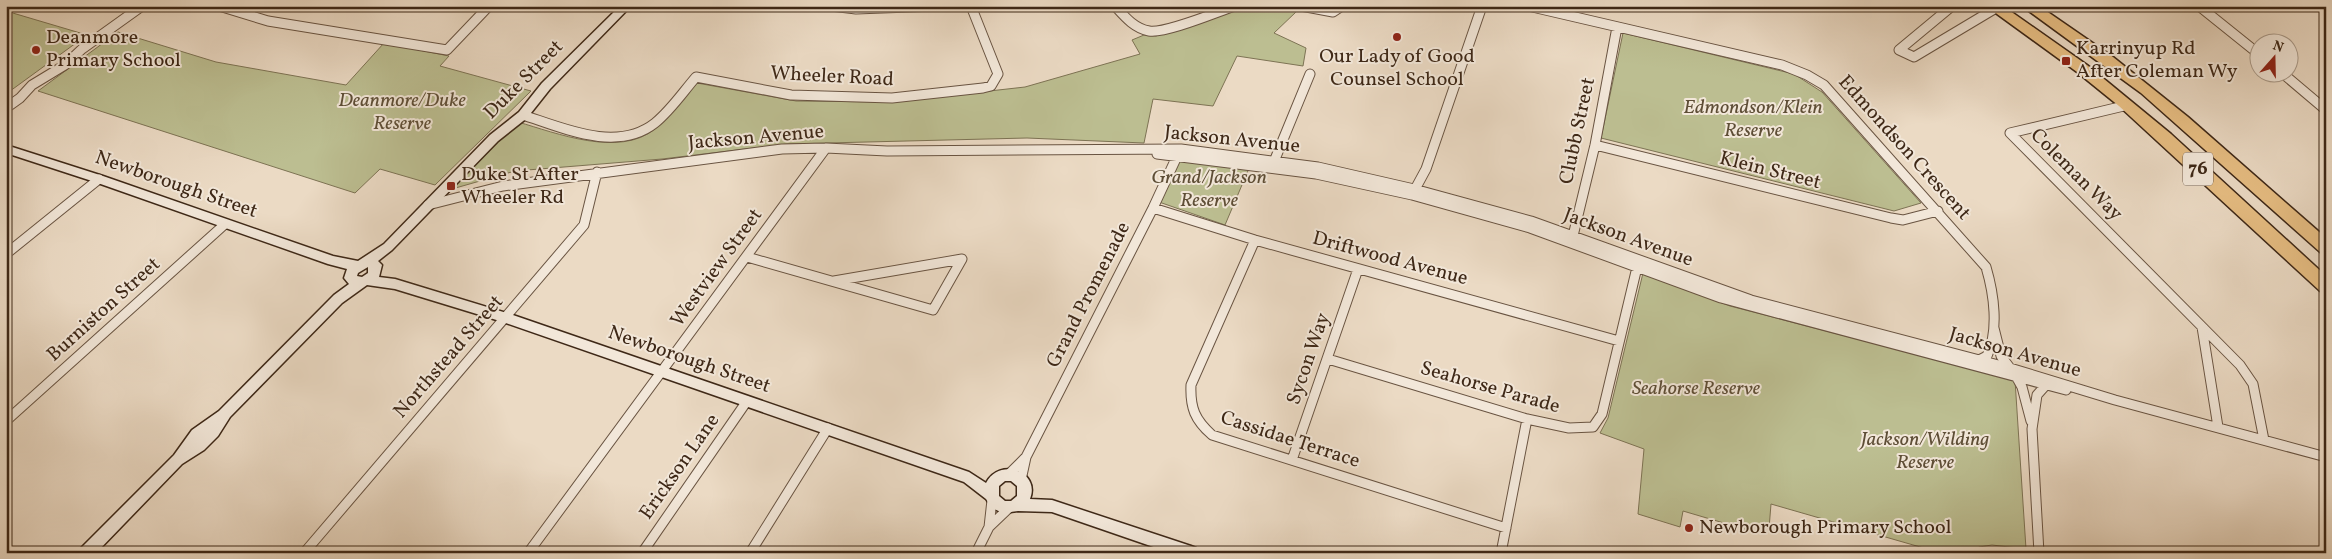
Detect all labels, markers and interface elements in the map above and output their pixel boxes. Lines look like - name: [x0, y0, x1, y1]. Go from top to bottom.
- place label: Deanmore Primary School: [46, 24, 181, 75]
- marker: Our Lady of Good Counsel School: [1391, 31, 1403, 43]
- north arrow: [2250, 32, 2300, 82]
- street label: Duke Street: [478, 34, 570, 126]
- place label: Karrinyup Rd After Coleman Wy: [2076, 35, 2238, 86]
- text: N: [2270, 37, 2286, 58]
- place label: Our Lady of Good Counsel School: [1319, 43, 1475, 94]
- marker: Deanmore Primary School: [30, 44, 42, 56]
- marker: Karrinyup Rd After Coleman Wy: [2060, 55, 2072, 67]
- street label: Wheeler Road: [769, 60, 895, 94]
- street label: Edmondson Crescent: [1831, 69, 1977, 227]
- street label: Clubb Street: [1553, 75, 1603, 187]
- park label: Deanmore/Duke Reserve: [338, 87, 467, 138]
- park label: Edmondson/Klein Reserve: [1683, 94, 1823, 145]
- street label: Jackson Avenue: [687, 118, 825, 158]
- street label: Jackson Avenue: [1163, 119, 1301, 161]
- street label: Coleman Way: [2023, 122, 2129, 228]
- street label: Newborough Street: [91, 144, 261, 226]
- street label: Klein Street: [1716, 145, 1824, 197]
- road number: 76: [2183, 152, 2213, 185]
- place label: Duke St After Wheeler Rd: [461, 161, 579, 212]
- park label: Grand/Jackson Reserve: [1151, 164, 1267, 215]
- marker: Duke St After Wheeler Rd: [445, 180, 457, 192]
- street label: Jackson Avenue: [1559, 202, 1697, 274]
- street label: Westview Street: [664, 203, 770, 333]
- street label: Grand Promenade: [1040, 217, 1138, 373]
- street label: Driftwood Avenue: [1309, 225, 1471, 293]
- street label: Burniston Street: [41, 251, 167, 369]
- street label: Northstead Street: [387, 289, 511, 425]
- street label: Sycon Way: [1280, 309, 1338, 409]
- street label: Newborough Street: [604, 319, 774, 401]
- street label: Jackson Avenue: [1946, 321, 2084, 385]
- street label: Seahorse Parade: [1417, 355, 1563, 421]
- park label: Seahorse Reserve: [1632, 375, 1761, 403]
- street label: Cassidae Terrace: [1217, 404, 1363, 476]
- street label: Erickson Lane: [633, 408, 727, 526]
- park label: Jackson/Wilding Reserve: [1859, 426, 1989, 477]
- place label: Newborough Primary School: [1699, 514, 1951, 542]
- marker: Newborough Primary School: [1683, 522, 1695, 534]

